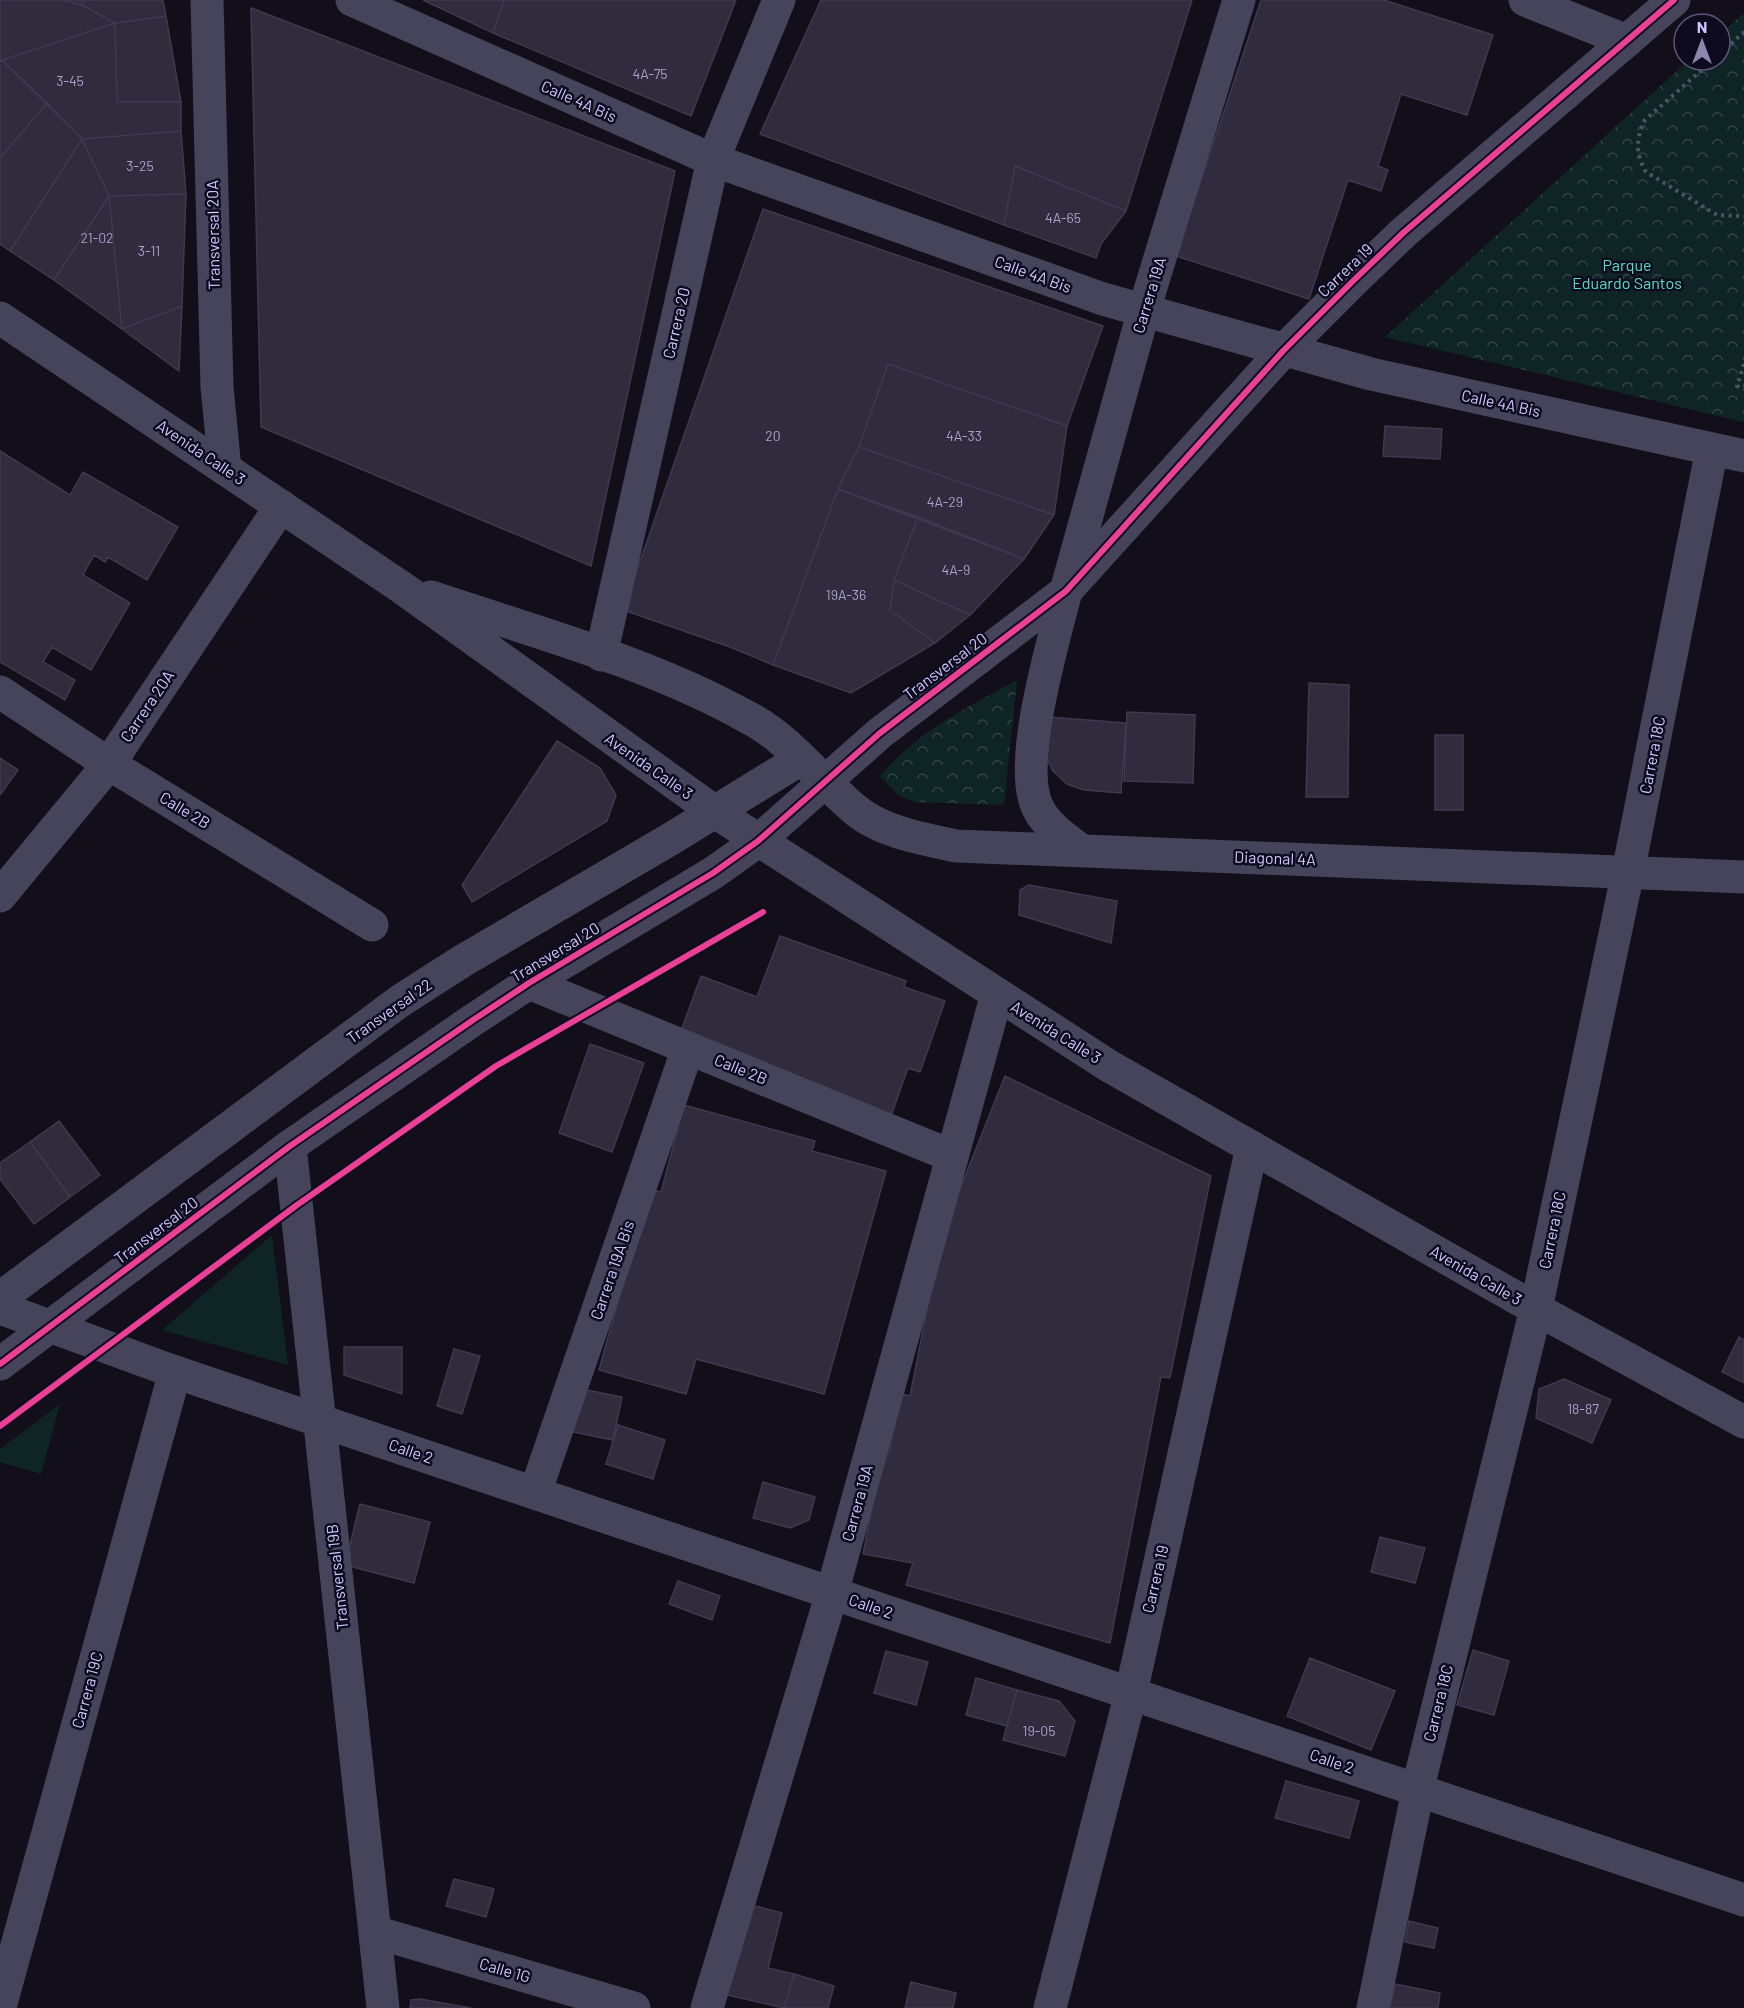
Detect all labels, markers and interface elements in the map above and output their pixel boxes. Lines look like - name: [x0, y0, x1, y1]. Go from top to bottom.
- north arrow: [1672, 12, 1732, 72]
- text: N: [1697, 17, 1707, 36]
- house number: 4A-75: [633, 65, 667, 82]
- house number: 3-45: [56, 72, 84, 89]
- street label: Calle 4A Bis: [539, 76, 620, 126]
- house number: 3-25: [126, 157, 154, 174]
- street label: Transversal 20A: [202, 180, 223, 290]
- house number: 4A-65: [1045, 209, 1081, 226]
- house number: 21-02: [80, 229, 114, 246]
- street label: Carrera 19: [1313, 239, 1376, 300]
- house number: 3-11: [138, 242, 160, 259]
- street label: Calle 4A Bis: [992, 251, 1074, 296]
- street label: Carrera 19A: [1128, 254, 1169, 335]
- park label: Parque Eduardo Santos: [1572, 255, 1682, 292]
- street label: Carrera 20: [658, 285, 693, 360]
- street label: Calle 4A Bis: [1460, 385, 1542, 420]
- street label: Avenida Calle 3: [153, 415, 249, 488]
- house number: 20: [765, 427, 781, 444]
- house number: 4A-33: [946, 427, 982, 444]
- house number: 4A-29: [927, 493, 963, 510]
- house number: 4A-9: [942, 561, 970, 578]
- house number: 19A-36: [826, 586, 866, 603]
- street label: Transversal 20: [899, 628, 990, 703]
- street label: Carrera 20A: [116, 666, 178, 745]
- street label: Carrera 18C: [1635, 714, 1668, 795]
- street label: Avenida Calle 3: [602, 728, 697, 803]
- street label: Calle 2B: [157, 787, 214, 832]
- street label: Diagonal 4A: [1234, 847, 1316, 868]
- street label: Transversal 20: [507, 918, 603, 985]
- street label: Transversal 22: [342, 974, 435, 1047]
- street label: Avenida Calle 3: [1008, 996, 1105, 1067]
- street label: Calle 2B: [712, 1049, 770, 1088]
- street label: Carrera 18C: [1534, 1189, 1569, 1270]
- street label: Transversal 20: [110, 1192, 201, 1267]
- street label: Carrera 19A Bis: [586, 1218, 637, 1322]
- street label: Avenida Calle 3: [1427, 1241, 1526, 1309]
- house number: 18-87: [1567, 1400, 1599, 1417]
- street label: Calle 2: [387, 1434, 436, 1467]
- street label: Carrera 19A: [837, 1462, 876, 1543]
- street label: Transversal 19B: [321, 1523, 352, 1631]
- street label: Carrera 19: [1137, 1543, 1172, 1615]
- street label: Calle 2: [847, 1589, 896, 1622]
- street label: Carrera 19C: [67, 1649, 106, 1730]
- street label: Carrera 18C: [1419, 1662, 1456, 1743]
- house number: 19-05: [1023, 1722, 1055, 1739]
- street label: Calle 2: [1308, 1744, 1357, 1777]
- street label: Calle 1G: [477, 1953, 533, 1986]

